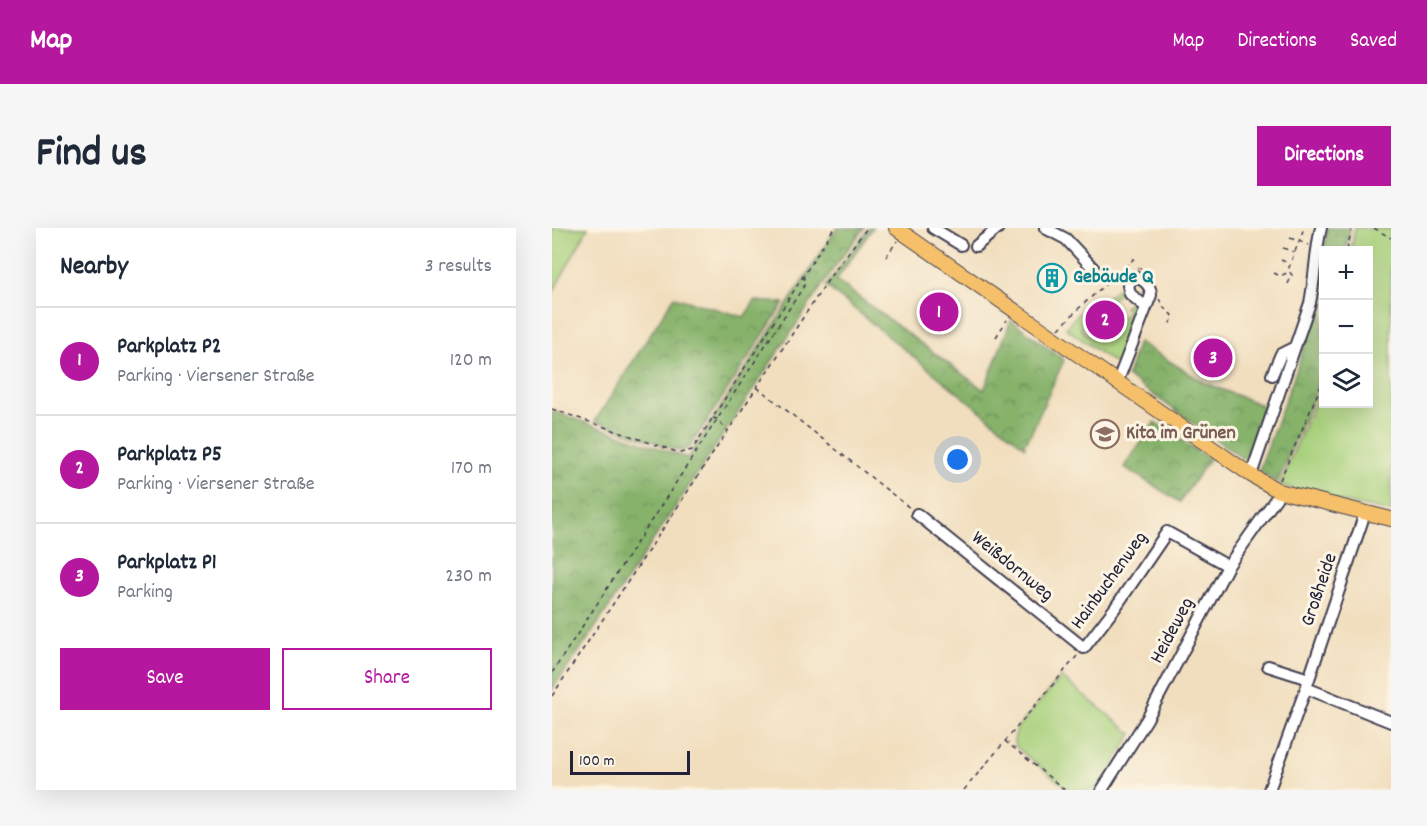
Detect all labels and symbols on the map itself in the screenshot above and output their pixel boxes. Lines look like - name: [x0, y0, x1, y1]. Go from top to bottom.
- building icon: Gebäude Q: [1036, 262, 1068, 294]
- place label: Gebäude Q: [1073, 264, 1154, 292]
- pin: 1: [920, 290, 958, 334]
- pin: 2: [1086, 298, 1124, 343]
- pin: 3: [1194, 336, 1232, 380]
- school or university icon: Kita im Grünen: [1089, 418, 1121, 450]
- place label: Kita im Grünen: [1126, 420, 1236, 448]
- your location: [943, 445, 972, 474]
- street label: Weißdornweg: [965, 525, 1059, 609]
- street label: Hainbuchenweg: [1065, 526, 1155, 636]
- street label: Großheide: [1294, 549, 1346, 630]
- street label: Heideweg: [1144, 593, 1202, 669]
- scale bar: [570, 748, 690, 776]

